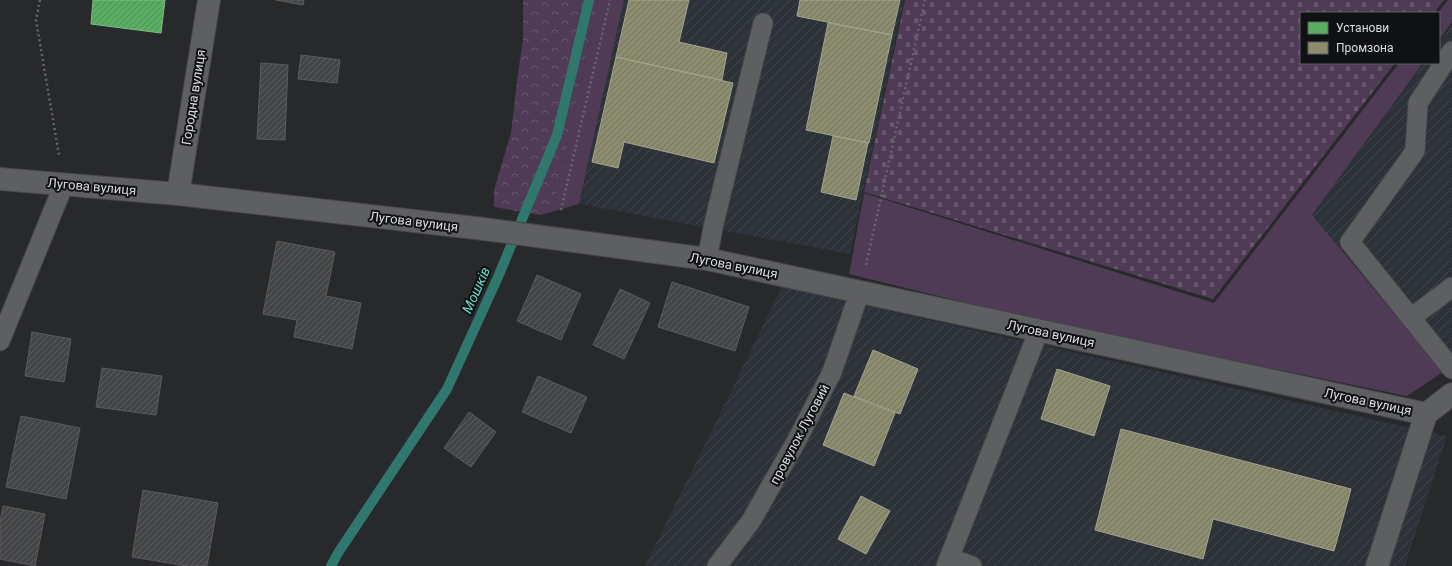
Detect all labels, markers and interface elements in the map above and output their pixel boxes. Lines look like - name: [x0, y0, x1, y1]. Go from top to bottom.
- legend: [1300, 12, 1440, 64]
- text: Установи: [1336, 21, 1389, 35]
- text: Промзона: [1336, 41, 1393, 55]
- street label: Городна вулиця: [179, 48, 208, 146]
- street label: Лугова вулиця: [47, 175, 137, 198]
- street label: Лугова вулиця: [369, 209, 459, 234]
- street label: Лугова вулиця: [689, 250, 779, 281]
- water label: Мошків: [459, 264, 493, 316]
- street label: Лугова вулиця: [1006, 317, 1096, 350]
- street label: провулок Луговий: [767, 382, 832, 487]
- street label: Лугова вулиця: [1323, 385, 1413, 418]

